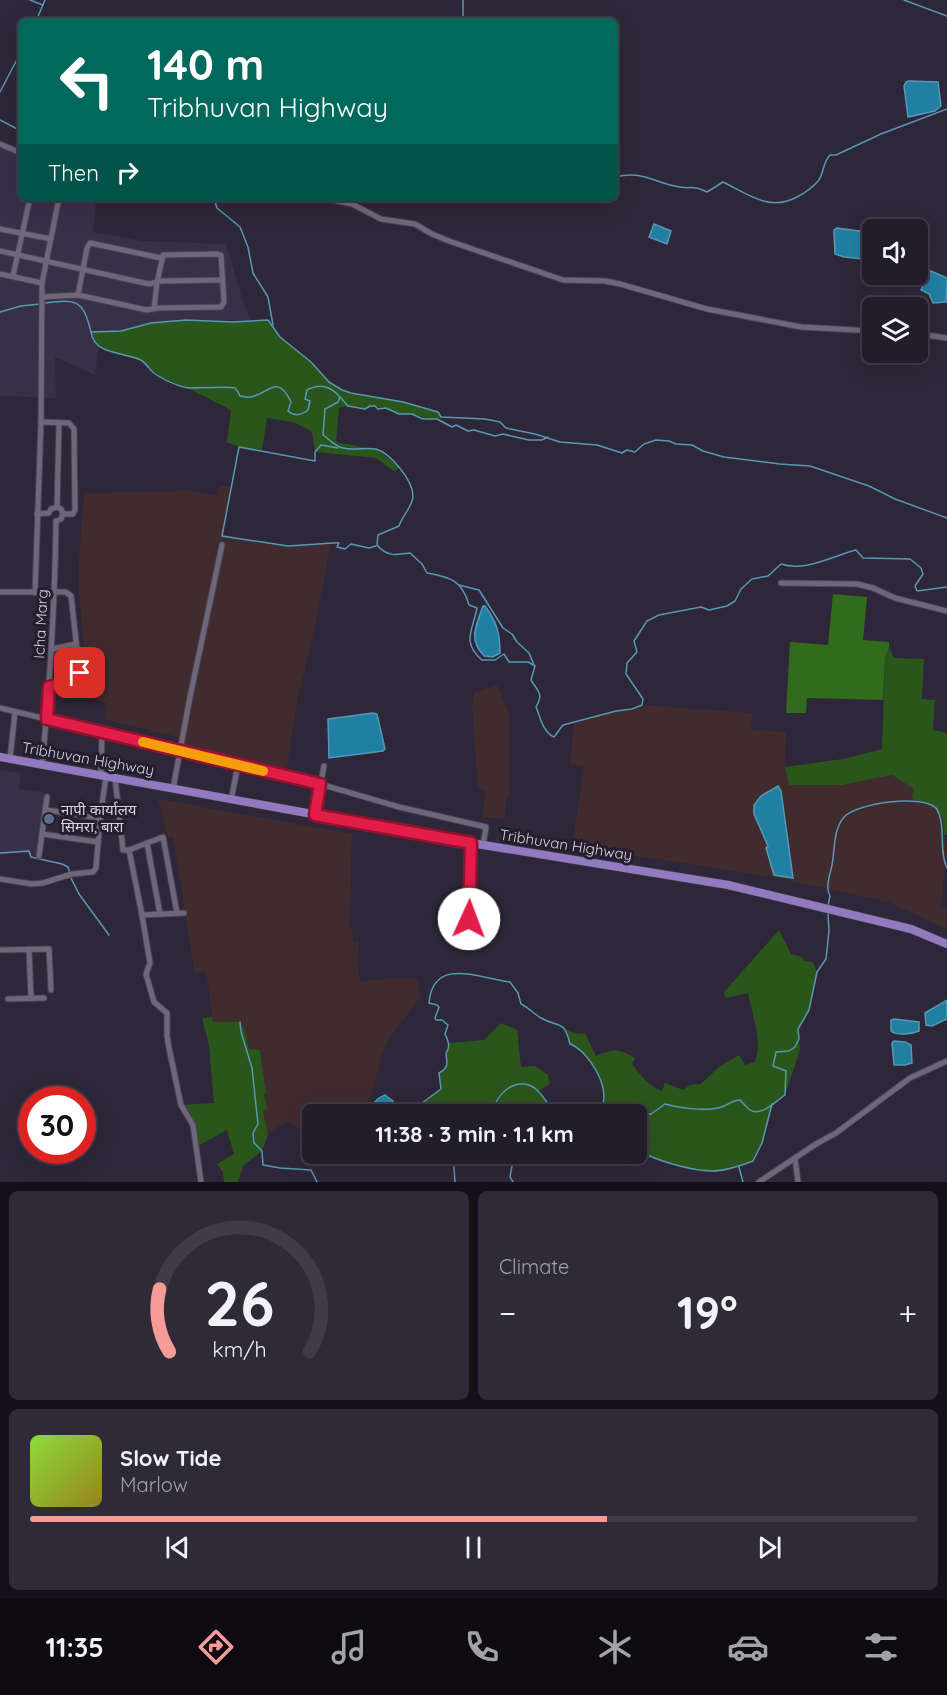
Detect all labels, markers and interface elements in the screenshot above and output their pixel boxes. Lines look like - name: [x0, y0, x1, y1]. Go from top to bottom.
- text: 140 m: [147, 38, 264, 91]
- icon: left: [48, 42, 126, 120]
- text: Tribhuvan Highway: [147, 90, 388, 124]
- icon: right: [111, 156, 144, 189]
- text: Then: [48, 159, 99, 187]
- map controls: [862, 219, 928, 363]
- button: sound: [862, 219, 928, 285]
- button: layers: [862, 297, 928, 363]
- street label: Icha Marg: [29, 589, 52, 659]
- pin: [54, 647, 105, 698]
- icon: arrive: [63, 656, 96, 689]
- street label: Tribhuvan Highway: [21, 738, 156, 779]
- place label: नापी कार्यालय सिमरा, बारा: [61, 800, 137, 836]
- marker: नापी कार्यालय सिमरा, बारा: [42, 812, 56, 826]
- street label: Tribhuvan Highway: [498, 825, 634, 864]
- position arrow: [437, 887, 501, 951]
- speed limit sign: 30: [18, 1086, 96, 1164]
- text: 11:38 · 3 min · 1.1 km: [375, 1120, 574, 1148]
- text: Climate: [499, 1254, 569, 1279]
- text: 26: [204, 1264, 274, 1342]
- text: 19°: [677, 1284, 738, 1340]
- text: −: [499, 1292, 516, 1333]
- text: +: [898, 1292, 917, 1333]
- text: km/h: [212, 1337, 266, 1363]
- text: Slow Tide: [120, 1444, 221, 1472]
- text: Marlow: [120, 1472, 188, 1497]
- icon: previous: [161, 1531, 194, 1564]
- icon: pause: [457, 1531, 490, 1564]
- icon: next: [753, 1531, 786, 1564]
- icon: directions: [195, 1626, 237, 1668]
- icon: music: [328, 1626, 370, 1668]
- icon: phone: [461, 1626, 503, 1668]
- icon: climate: [594, 1626, 636, 1668]
- icon: car: [727, 1626, 769, 1668]
- icon: filters: [860, 1626, 902, 1668]
- text: 11:35: [45, 1630, 104, 1664]

